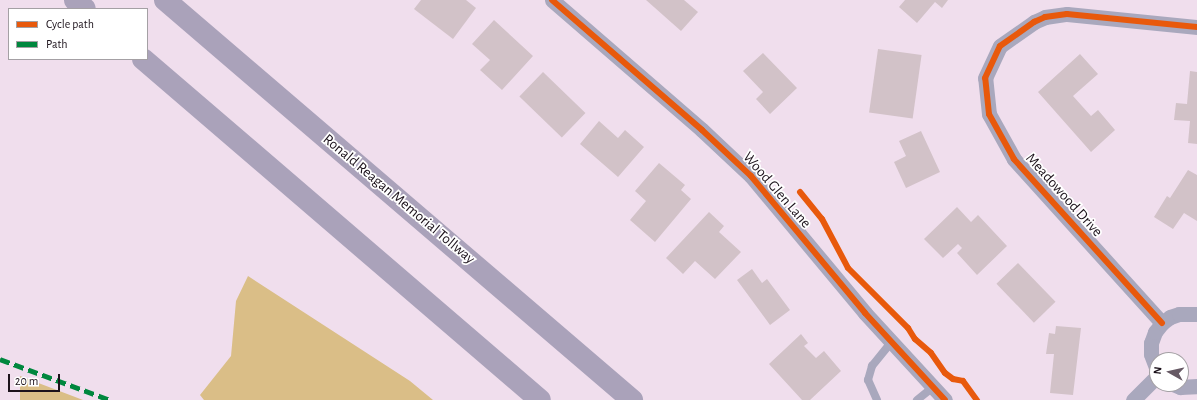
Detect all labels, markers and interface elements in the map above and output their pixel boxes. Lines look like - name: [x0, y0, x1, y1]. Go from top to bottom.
- legend: [8, 8, 148, 60]
- text: Cycle path: [46, 18, 94, 30]
- text: Path: [46, 38, 68, 50]
- street label: Ronald Reagan Memorial Tollway: [319, 130, 479, 268]
- street label: Wood Glen Lane: [739, 148, 815, 232]
- street label: Meadowood Drive: [1022, 149, 1106, 241]
- north arrow: [1149, 352, 1189, 392]
- scale bar: [10, 366, 62, 392]
- text: N: [1152, 366, 1164, 375]
- text: 20 m: [15, 375, 38, 387]

